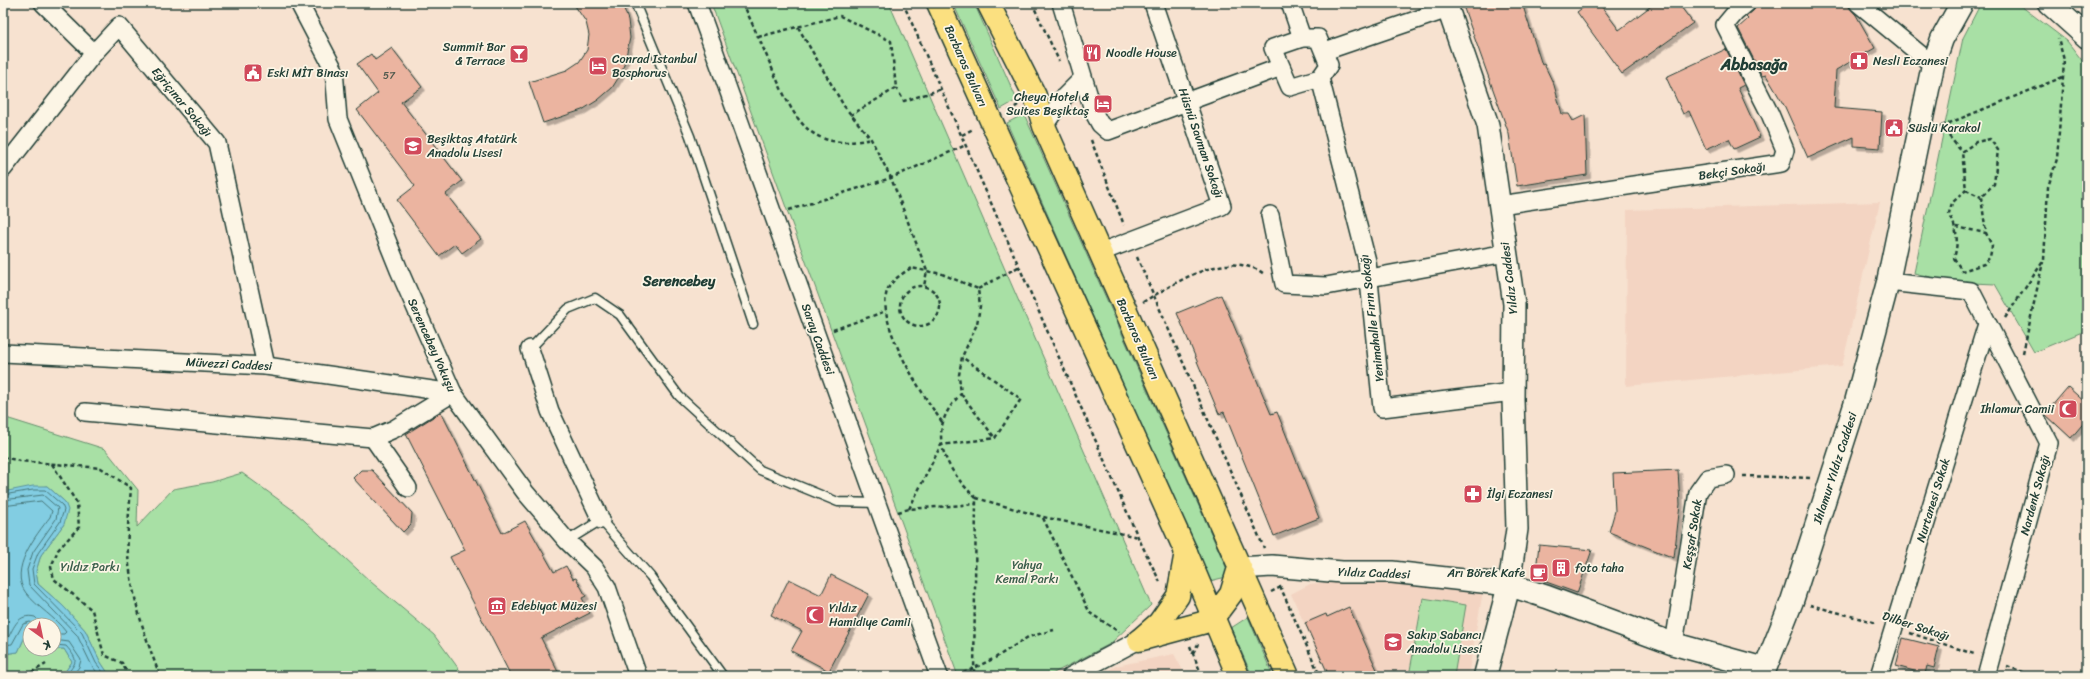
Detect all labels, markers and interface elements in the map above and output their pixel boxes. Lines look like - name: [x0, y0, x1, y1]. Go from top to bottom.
- street label: Barbaros Bulvarı: [938, 21, 994, 111]
- place label: Summit Bar & Terrace: [443, 36, 506, 72]
- restaurant icon: Noodle House: [1081, 42, 1103, 64]
- place label: Noodle House: [1106, 42, 1177, 64]
- bar icon: Summit Bar & Terrace: [508, 43, 530, 65]
- place label: Conrad Istanbul Bosphorus: [612, 48, 698, 84]
- district label: Abbasağa: [1720, 50, 1788, 79]
- pharmacy icon: Nesli Eczanesi: [1848, 50, 1870, 72]
- place label: Nesli Eczanesi: [1873, 50, 1949, 72]
- hotel icon: Conrad Istanbul Bosphorus: [587, 55, 609, 77]
- street label: Eğriçınar Sokağı: [146, 62, 218, 142]
- public building icon: Eski MİT Binası: [242, 62, 264, 84]
- place label: Eski MİT Binası: [267, 62, 348, 84]
- house number: 57: [383, 67, 396, 85]
- street label: Hüsnü Savman Sokağı: [1172, 85, 1230, 201]
- place label: Cheya Hotel & Suites Beşiktaş: [1006, 86, 1089, 122]
- hotel icon: Cheya Hotel & Suites Beşiktaş: [1092, 93, 1114, 115]
- public building icon: Süslü Karakol: [1883, 117, 1905, 139]
- place label: Süslü Karakol: [1908, 117, 1981, 139]
- place label: Beşiktaş Atatürk Anadolu Lisesi: [426, 128, 518, 164]
- school or university icon: Beşiktaş Atatürk Anadolu Lisesi: [402, 135, 424, 157]
- street label: Bekçi Sokağı: [1697, 155, 1767, 187]
- street label: Yıldız Caddesi: [1494, 240, 1524, 315]
- street label: Yenimahalle Fırın Sokağı: [1353, 253, 1391, 383]
- district label: Serencebey: [642, 269, 716, 294]
- street label: Serencebey Yokuşu: [401, 294, 463, 396]
- street label: Barbaros Bulvarı: [1110, 294, 1166, 384]
- street label: Saray Caddesi: [795, 300, 841, 379]
- street label: Müvezzi Caddesi: [185, 351, 273, 377]
- place label: Ihlamur Camii: [1979, 398, 2055, 420]
- mosque icon: Ihlamur Camii: [2057, 398, 2079, 420]
- street label: Ihlamur Yıldız Caddesi: [1806, 409, 1864, 528]
- street label: Nardenk Sokağı: [2014, 452, 2056, 538]
- street label: Nurtanesi Sokak: [1910, 455, 1956, 545]
- pharmacy icon: İlgi Eczanesi: [1462, 483, 1484, 505]
- place label: İlgi Eczanesi: [1486, 483, 1553, 505]
- street label: Keşşaf Sokak: [1676, 497, 1708, 571]
- park label: Yahya Kemal Parkı: [996, 554, 1058, 590]
- park label: Yıldız Parkı: [60, 556, 120, 578]
- building icon: foto taha: [1550, 557, 1572, 579]
- place label: foto taha: [1575, 557, 1624, 579]
- street label: Yıldız Caddesi: [1337, 561, 1411, 585]
- place label: Arı Börek Kafe: [1446, 562, 1525, 584]
- cafe icon: Arı Börek Kafe: [1528, 562, 1550, 584]
- museum icon: Edebiyat Müzesi: [486, 595, 508, 617]
- place label: Edebiyat Müzesi: [511, 595, 597, 617]
- place label: Yıldız Hamidiye Camii: [829, 597, 911, 633]
- mosque icon: Yıldız Hamidiye Camii: [804, 604, 826, 626]
- street label: Dilber Sokağı: [1879, 605, 1953, 647]
- north arrow: [22, 617, 62, 657]
- place label: Sakıp Sabancı Anadolu Lisesi: [1406, 624, 1483, 660]
- school or university icon: Sakıp Sabancı Anadolu Lisesi: [1382, 631, 1404, 653]
- text: K: [38, 635, 56, 655]

